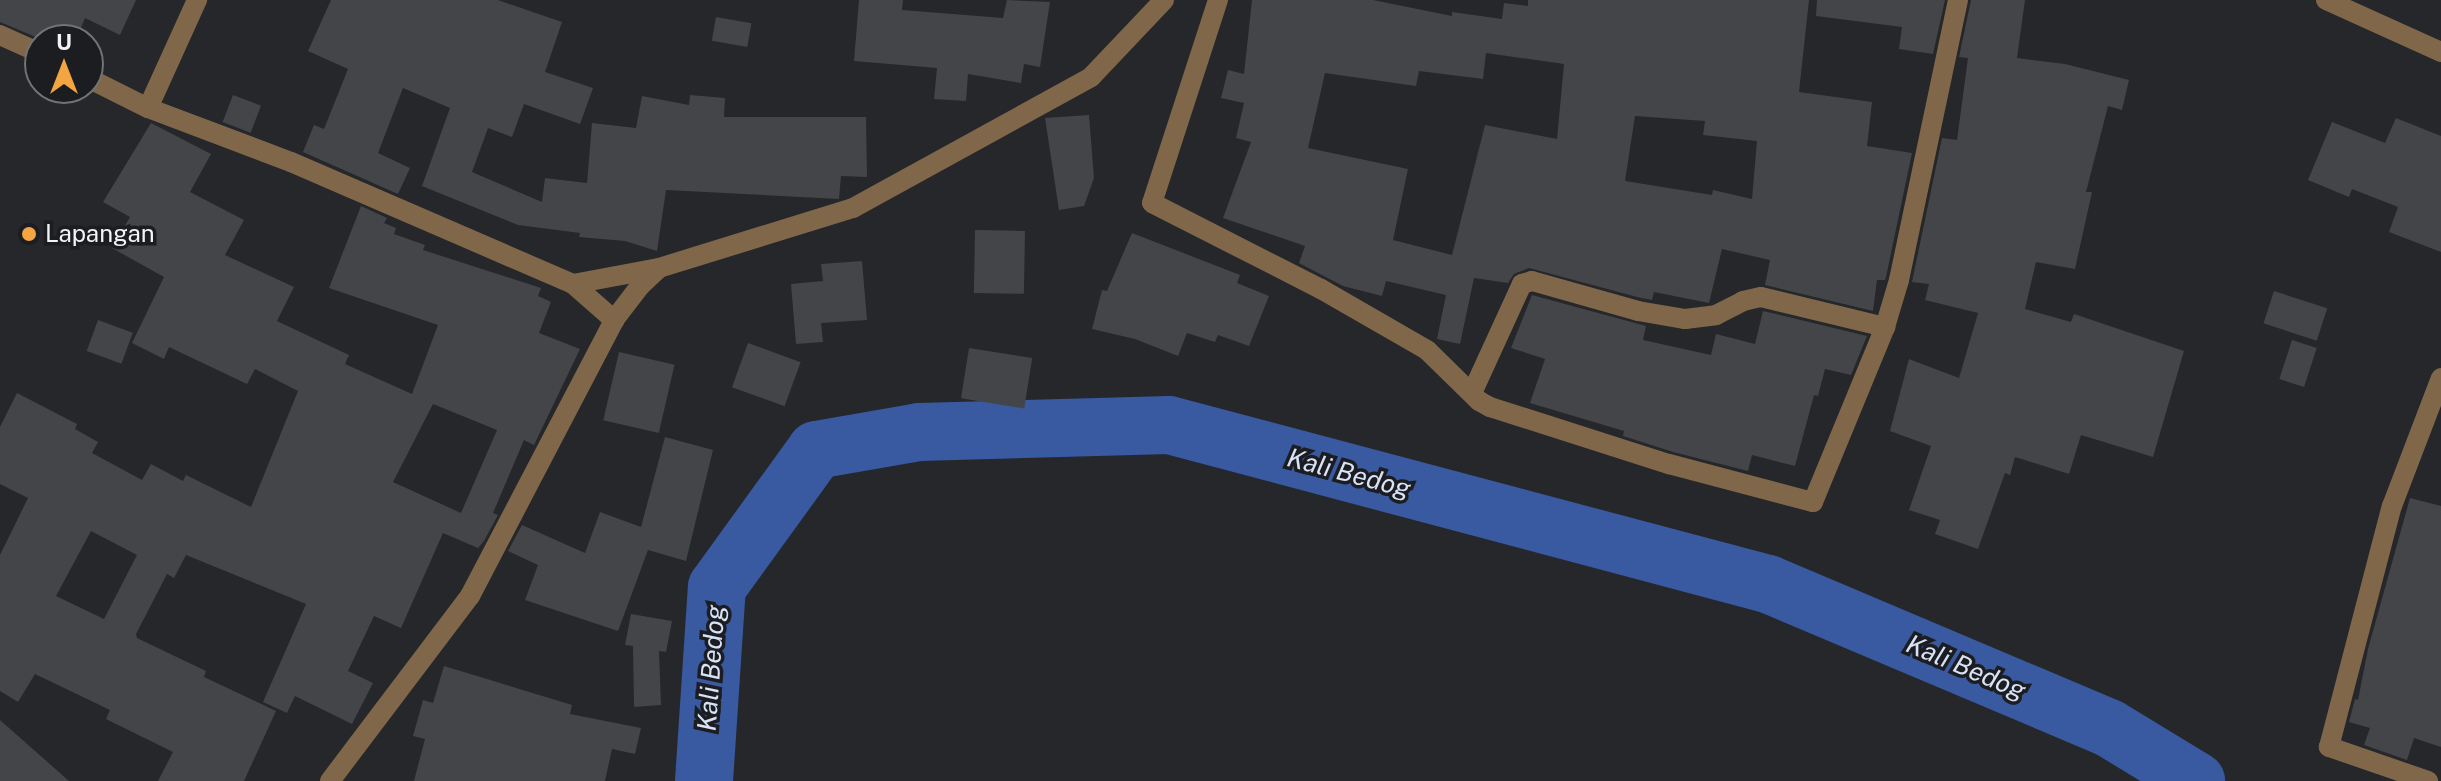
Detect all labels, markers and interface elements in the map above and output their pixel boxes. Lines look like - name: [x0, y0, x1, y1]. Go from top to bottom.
- north arrow: [24, 24, 104, 104]
- text: U: [56, 29, 72, 55]
- place label: Lapangan: [45, 220, 155, 248]
- marker: Lapangan: [20, 225, 38, 243]
- water label: Kali Bedog: [1284, 442, 1414, 504]
- water label: Kali Bedog: [691, 604, 731, 732]
- water label: Kali Bedog: [1902, 628, 2030, 706]

